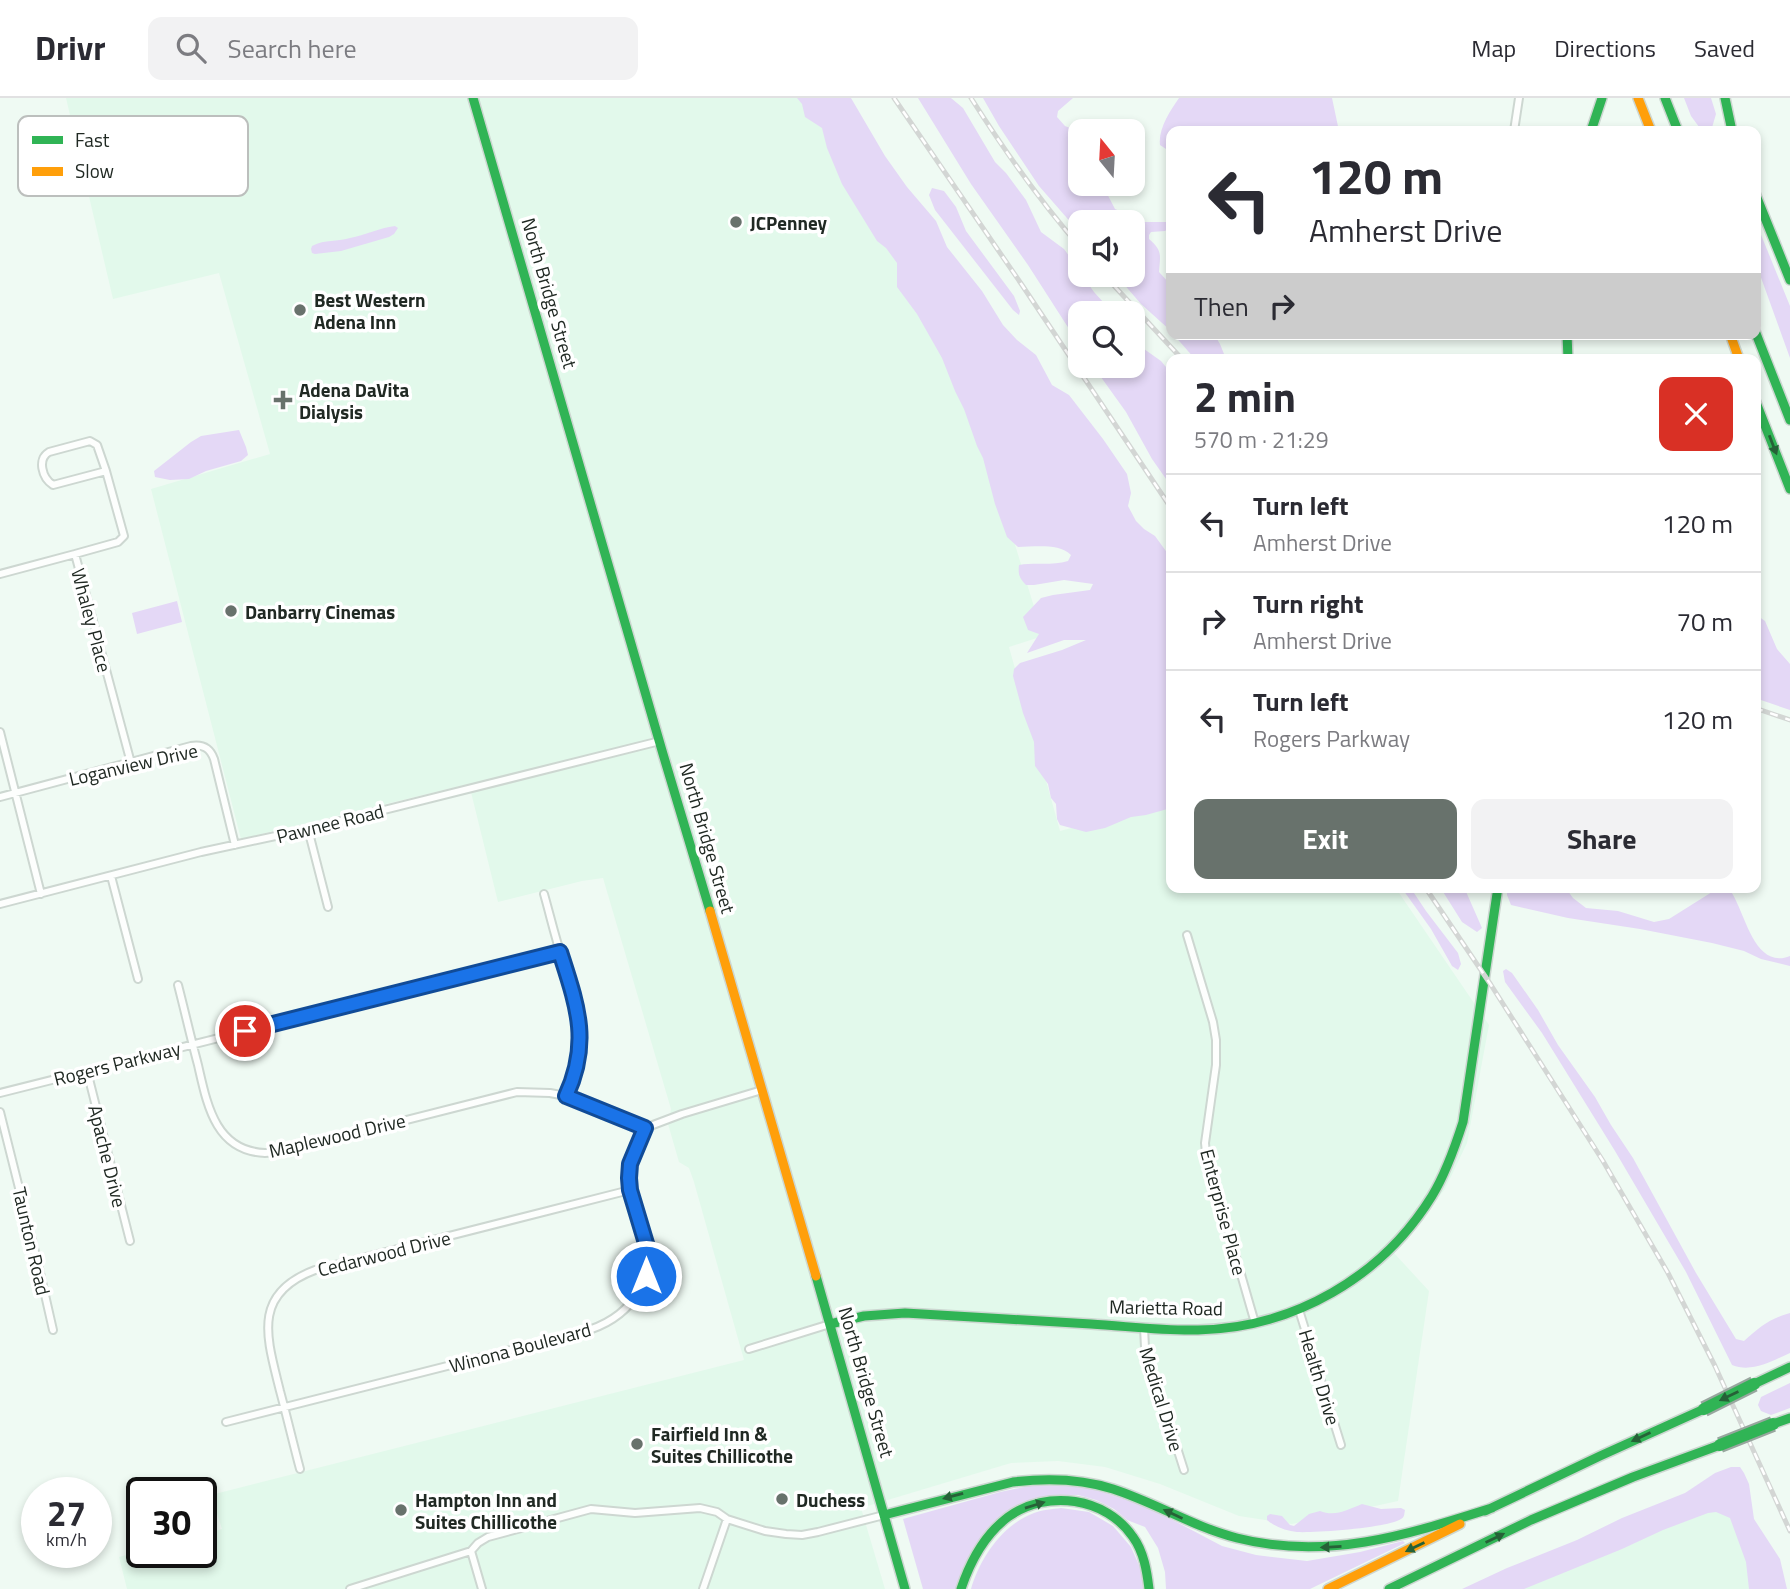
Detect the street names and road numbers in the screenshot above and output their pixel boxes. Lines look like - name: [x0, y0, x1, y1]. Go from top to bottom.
- street label: North Bridge Street: [515, 214, 585, 372]
- street label: Whaley Place: [64, 565, 120, 675]
- street label: Loganview Drive: [66, 735, 200, 793]
- street label: North Bridge Street: [673, 759, 743, 917]
- street label: Pawnee Road: [273, 796, 387, 850]
- street label: Rogers Parkway: [50, 1033, 184, 1093]
- street label: Apache Drive: [81, 1102, 135, 1210]
- street label: Maplewood Drive: [266, 1105, 408, 1165]
- street label: Enterprise Place: [1193, 1146, 1255, 1278]
- street label: Taunton Road: [5, 1184, 59, 1298]
- street label: Cedarwood Drive: [314, 1222, 454, 1284]
- street label: Marietta Road: [1109, 1292, 1223, 1322]
- street label: North Bridge Street: [832, 1303, 902, 1461]
- street label: Winona Boulevard: [446, 1314, 594, 1380]
- street label: Health Drive: [1292, 1325, 1348, 1429]
- street label: Medical Drive: [1132, 1343, 1192, 1455]

